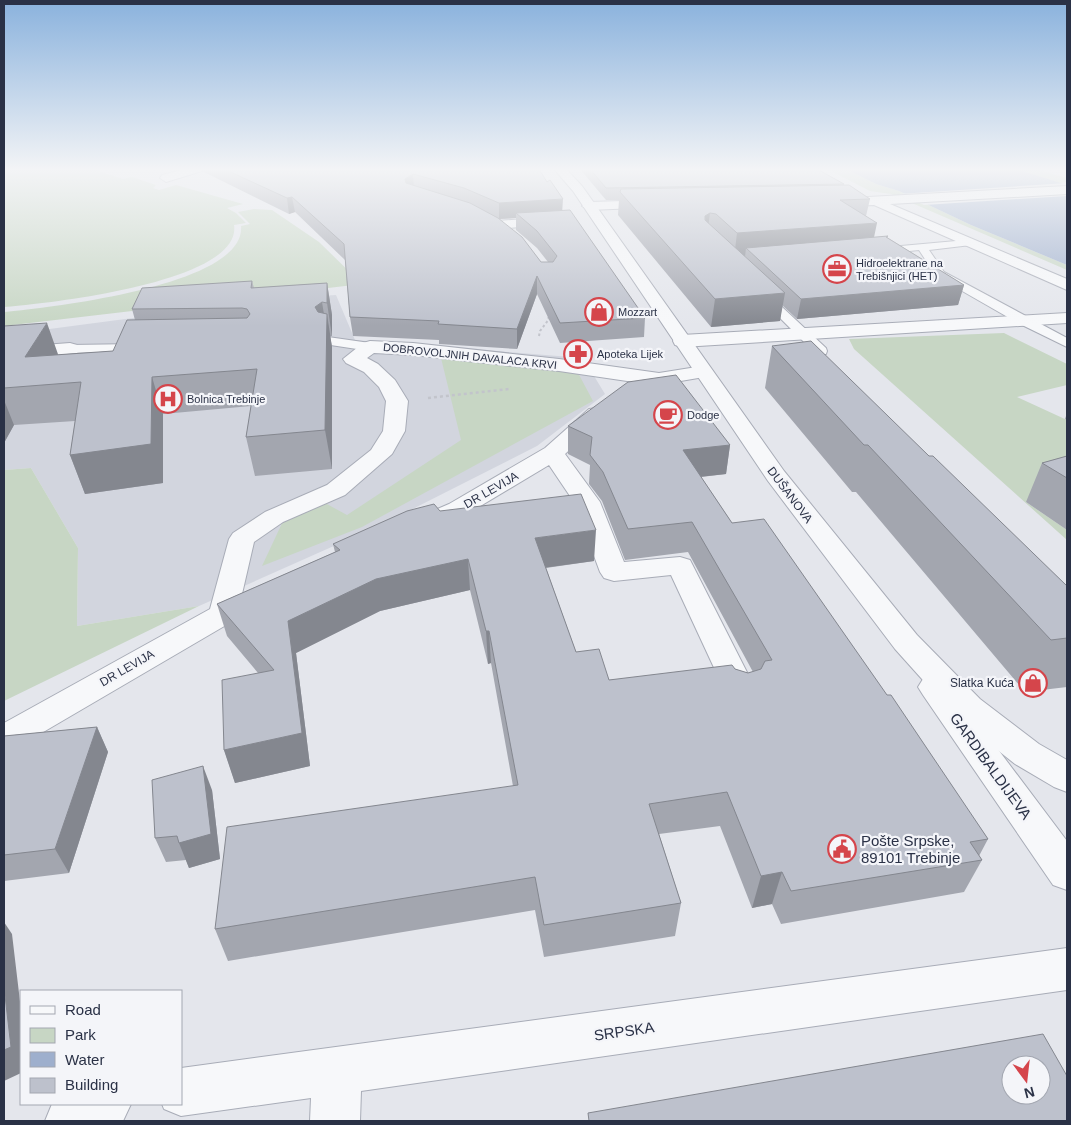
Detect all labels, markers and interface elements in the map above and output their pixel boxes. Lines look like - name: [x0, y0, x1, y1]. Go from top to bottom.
- office icon: Hidroelektrane na Trebišnjici (HET): [822, 254, 852, 284]
- place label: Hidroelektrane na Trebišnjici (HET): [856, 257, 944, 282]
- shop icon: Mozzart: [584, 297, 614, 327]
- place label: Mozzart: [618, 306, 657, 318]
- pharmacy icon: Apoteka Lijek: [563, 339, 593, 369]
- street label: DOBROVOLJNIH DAVALACA KRVI: [382, 341, 558, 371]
- place label: Apoteka Lijek: [597, 348, 664, 360]
- hospital icon: Bolnica Trebinje: [153, 384, 183, 414]
- place label: Bolnica Trebinje: [187, 393, 265, 405]
- cafe icon: Dodge: [653, 400, 683, 430]
- place label: Dodge: [687, 409, 719, 421]
- street label: DUŠANOVA: [764, 464, 816, 526]
- street label: DR LEVIJA: [461, 469, 521, 511]
- street label: DR LEVIJA: [97, 647, 157, 689]
- shop icon: Slatka Kuća: [1018, 668, 1048, 698]
- place label: Slatka Kuća: [950, 676, 1014, 690]
- street label: GARDIBALDIJEVA: [947, 710, 1035, 822]
- place label: Pošte Srpske, 89101 Trebinje: [861, 832, 960, 866]
- public building icon: Pošte Srpske, 89101 Trebinje: [827, 834, 857, 864]
- legend: [20, 990, 182, 1105]
- text: Road: [65, 1001, 101, 1018]
- street label: SRPSKA: [593, 1018, 655, 1044]
- text: Park: [65, 1026, 96, 1043]
- text: Water: [65, 1051, 104, 1068]
- north arrow: [1001, 1055, 1051, 1105]
- text: Building: [65, 1076, 118, 1093]
- text: N: [1022, 1084, 1036, 1102]

